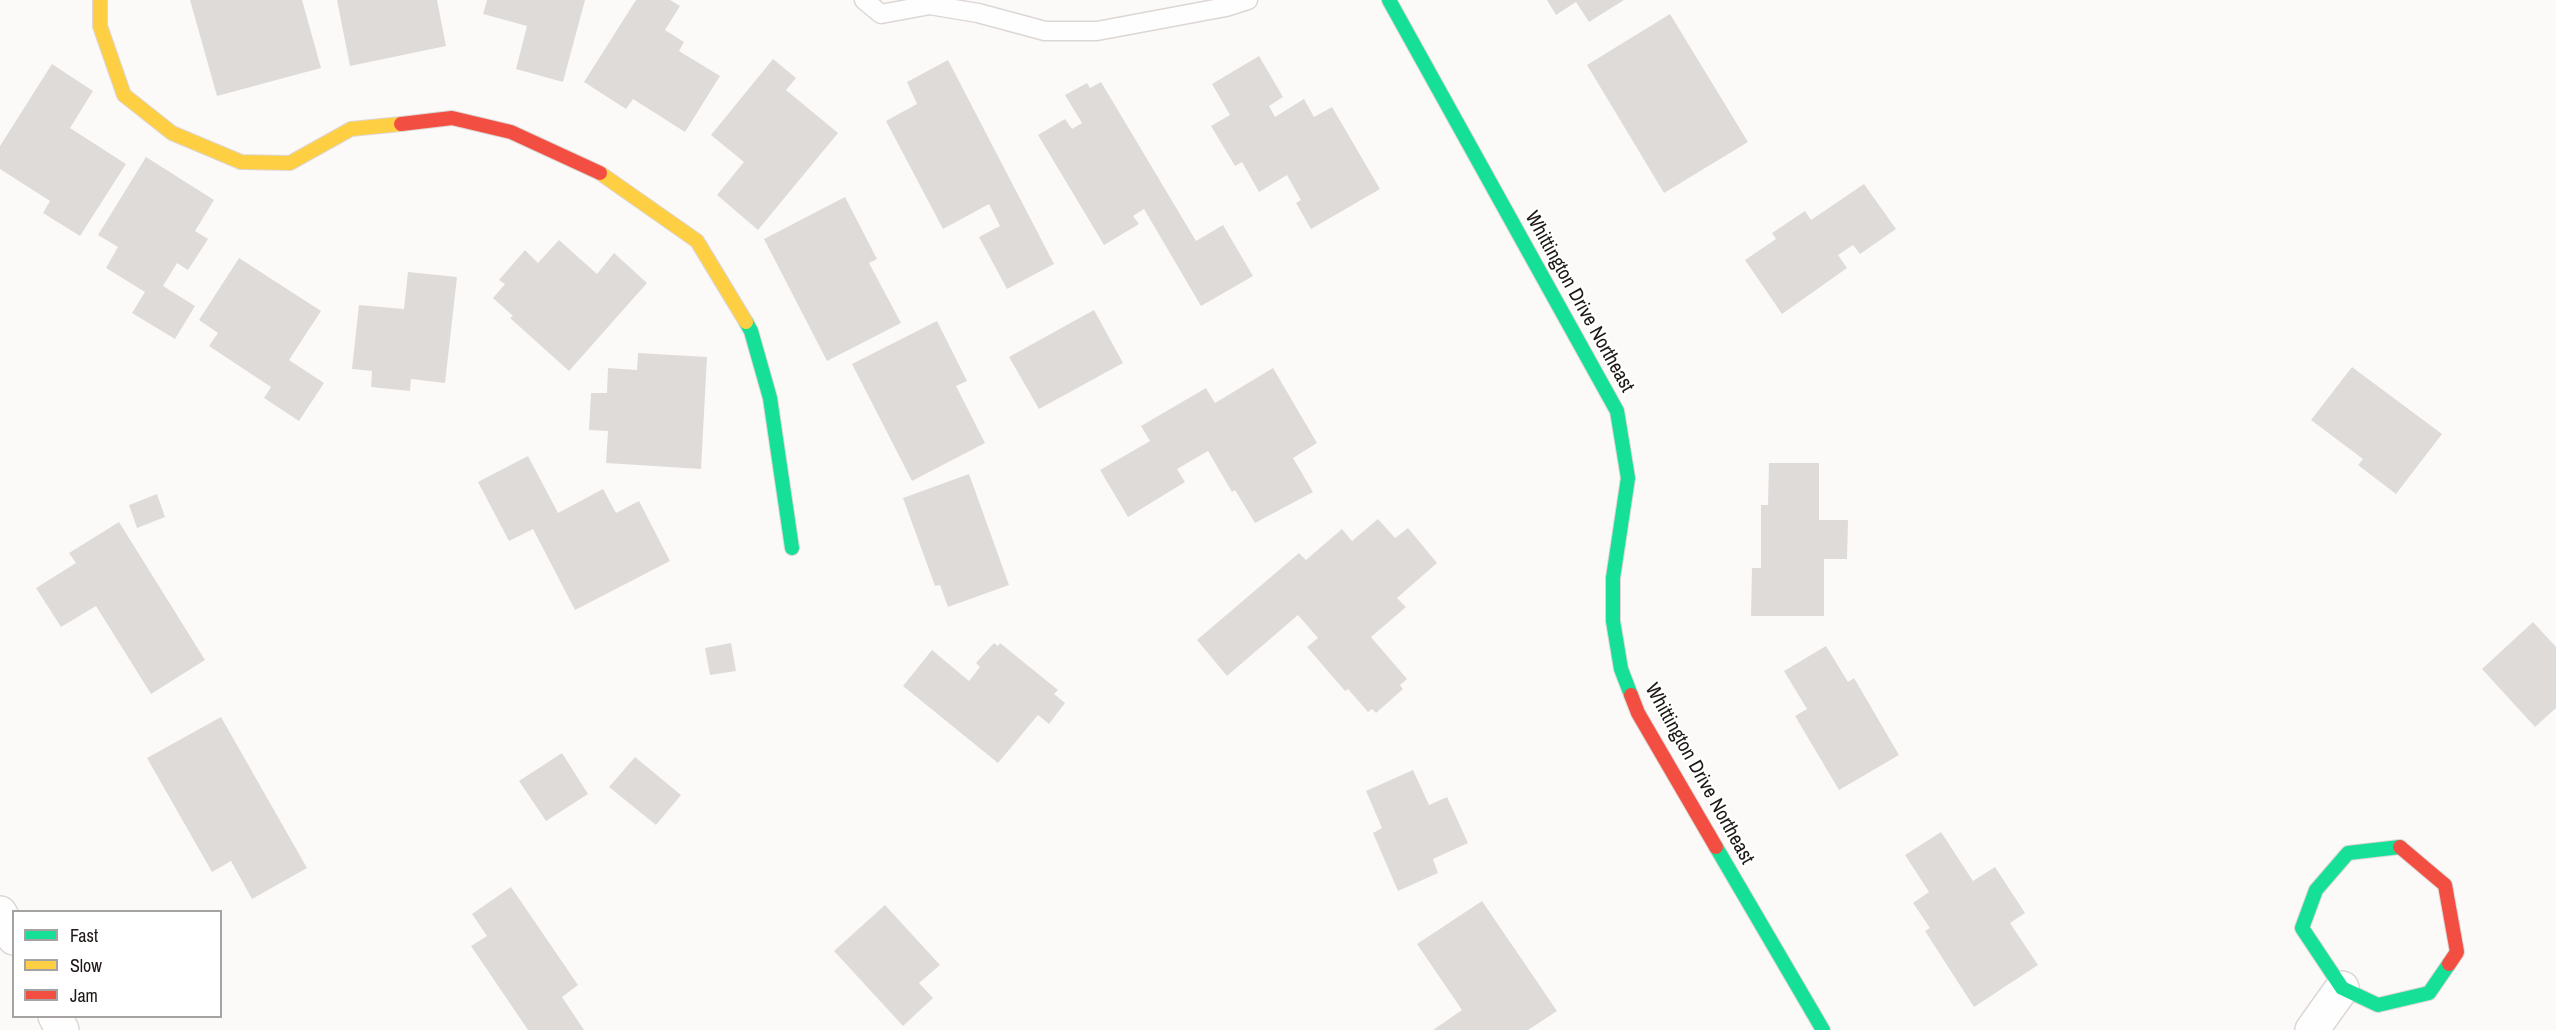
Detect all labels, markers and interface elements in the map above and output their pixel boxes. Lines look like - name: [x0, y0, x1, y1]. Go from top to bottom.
- street label: Whittington Drive Northeast: [1519, 207, 1639, 397]
- street label: Whittington Drive Northeast: [1639, 679, 1759, 869]
- legend: [12, 910, 222, 1018]
- text: Fast: [70, 923, 98, 948]
- text: Slow: [70, 953, 102, 978]
- text: Jam: [70, 983, 98, 1008]

